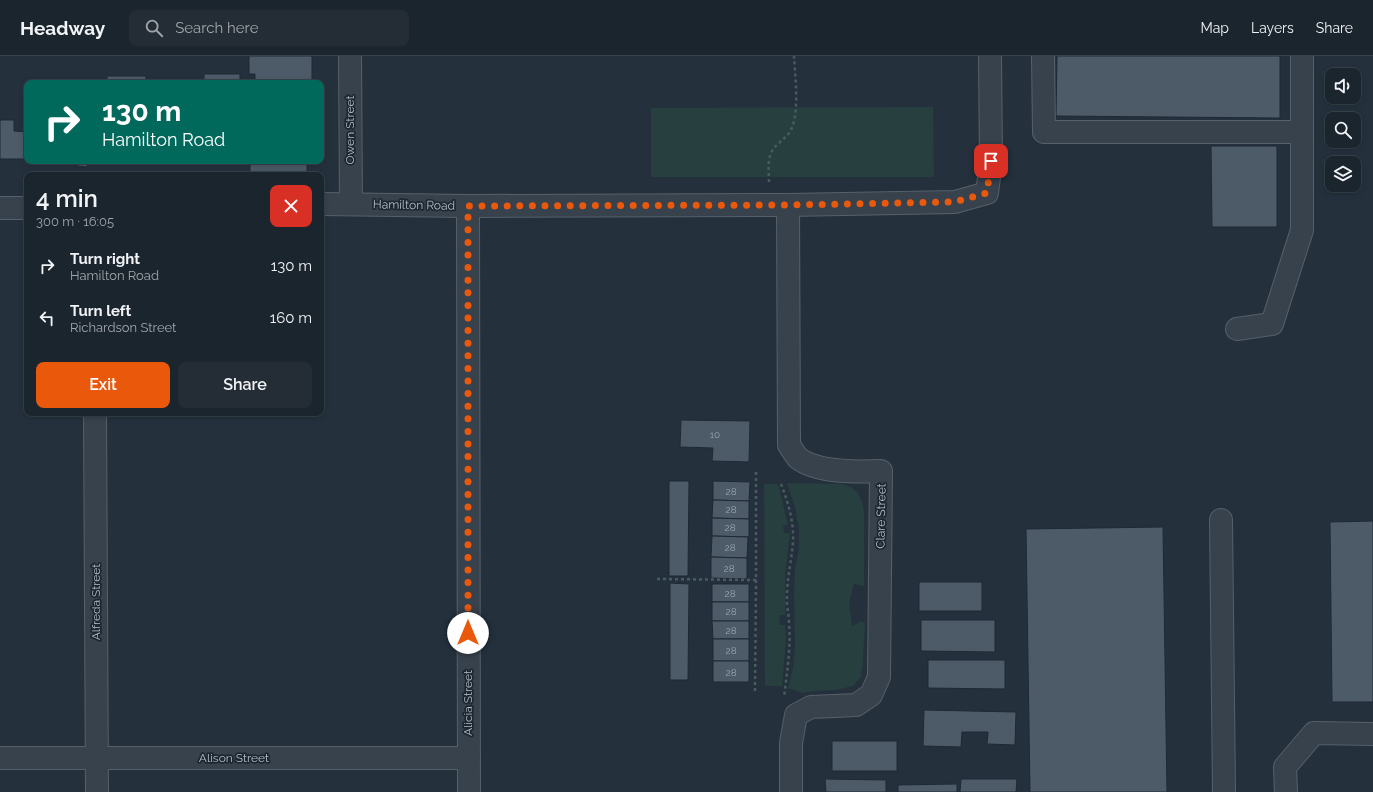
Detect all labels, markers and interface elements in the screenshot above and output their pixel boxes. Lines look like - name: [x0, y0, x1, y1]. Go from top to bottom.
- search box: [129, 10, 409, 46]
- text: Headway: [20, 17, 105, 39]
- icon: search: [143, 17, 165, 39]
- text: Search here: [175, 19, 258, 37]
- text: Map: [1201, 20, 1229, 36]
- text: Layers: [1251, 20, 1294, 36]
- text: Share: [1316, 20, 1353, 36]
- map controls: [1325, 68, 1361, 192]
- button: sound: [1325, 68, 1361, 104]
- text: 130 m: [102, 95, 181, 128]
- icon: right: [36, 96, 88, 148]
- street label: Owen Street: [343, 96, 357, 164]
- button: search: [1325, 112, 1361, 148]
- text: Hamilton Road: [102, 129, 225, 150]
- pin: [974, 144, 1008, 178]
- icon: arrive: [980, 150, 1002, 172]
- button: layers: [1325, 156, 1361, 192]
- text: 4 min: [36, 184, 98, 213]
- button: close: [270, 185, 312, 227]
- street label: Hamilton Road: [373, 197, 455, 213]
- text: 300 m · 16:05: [36, 214, 114, 229]
- text: Turn right: [70, 250, 140, 268]
- icon: right: [36, 255, 58, 277]
- text: 130 m: [271, 257, 312, 275]
- text: Hamilton Road: [70, 268, 159, 283]
- text: Turn left: [70, 302, 131, 320]
- icon: left: [36, 307, 58, 329]
- text: 160 m: [270, 309, 312, 327]
- text: Richardson Street: [70, 320, 176, 335]
- button: Exit: [36, 362, 170, 408]
- button: Share: [178, 362, 312, 408]
- house number: 10: [710, 429, 720, 440]
- street label: Clare Street: [873, 483, 889, 549]
- house number: 28: [725, 486, 737, 497]
- house number: 28: [725, 504, 737, 515]
- house number: 28: [724, 522, 736, 533]
- house number: 28: [724, 542, 736, 553]
- house number: 28: [723, 563, 735, 574]
- street label: Alfreda Street: [89, 564, 103, 640]
- house number: 28: [724, 588, 736, 599]
- house number: 28: [725, 606, 737, 617]
- position arrow: [447, 612, 489, 654]
- house number: 28: [725, 625, 737, 636]
- house number: 28: [725, 645, 737, 656]
- house number: 28: [725, 667, 737, 678]
- street label: Alicia Street: [461, 670, 475, 736]
- street label: Alison Street: [199, 751, 269, 765]

